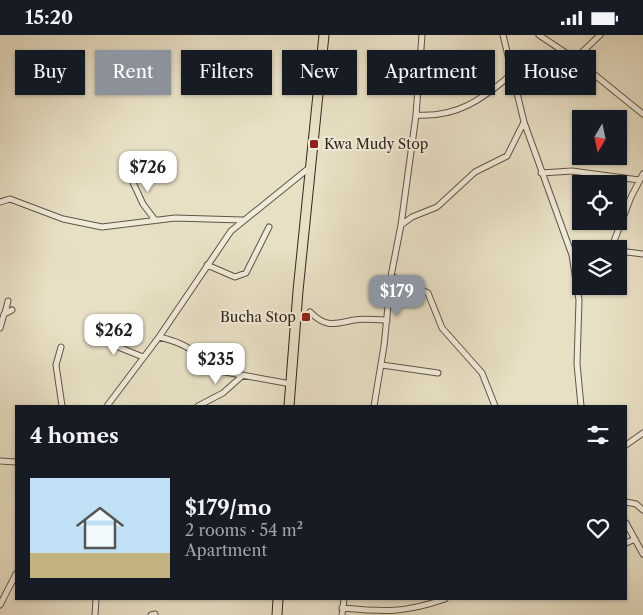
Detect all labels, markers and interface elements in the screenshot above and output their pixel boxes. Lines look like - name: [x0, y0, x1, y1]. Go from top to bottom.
- text: 15:20: [25, 6, 73, 29]
- chip: Buy: [15, 50, 85, 95]
- chip: Rent: [95, 50, 171, 95]
- chip: Filters: [181, 50, 272, 95]
- chip: New: [282, 50, 357, 95]
- chip: Apartment: [367, 50, 495, 95]
- chip: House: [505, 50, 596, 95]
- north arrow: [572, 110, 628, 165]
- map controls: [572, 110, 627, 295]
- place label: Kwa Mudy Stop: [324, 135, 428, 153]
- marker: Kwa Mudy Stop: [308, 138, 320, 150]
- pin: $726: [118, 151, 178, 193]
- text: $726: [130, 157, 166, 177]
- button: locate: [572, 175, 627, 230]
- button: layers: [572, 240, 627, 295]
- pin: $179: [367, 275, 427, 317]
- text: $179: [380, 281, 414, 301]
- place label: Bucha Stop: [220, 308, 296, 326]
- marker: Bucha Stop: [300, 311, 312, 323]
- pin: $262: [84, 313, 144, 356]
- text: $262: [95, 320, 133, 340]
- pin: $235: [186, 343, 246, 385]
- text: $235: [198, 349, 234, 369]
- icon: filters: [584, 421, 612, 449]
- text: 4 homes: [30, 423, 119, 448]
- text: $179/mo: [185, 495, 271, 520]
- icon: home: [70, 498, 130, 558]
- icon: heart: [584, 514, 612, 542]
- text: 2 rooms · 54 m²: [185, 520, 303, 540]
- text: Apartment: [185, 540, 267, 560]

